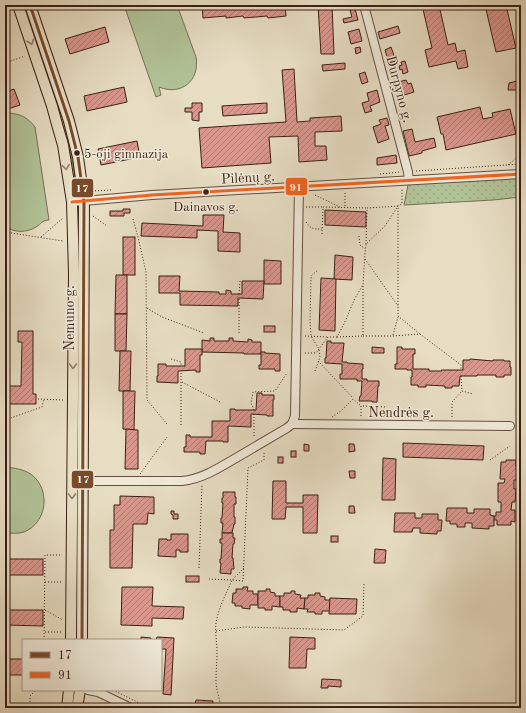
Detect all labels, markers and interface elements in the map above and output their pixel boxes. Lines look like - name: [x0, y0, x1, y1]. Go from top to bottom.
- one-way arrow: [26, 38, 34, 45]
- street label: Durpyno g.: [383, 54, 415, 124]
- marker: 5-oji gimnazija: [72, 148, 82, 158]
- place label: 5-oji gimnazija: [84, 148, 169, 161]
- one-way arrow: [62, 164, 70, 170]
- street label: Pilėnų g.: [221, 170, 275, 186]
- line badge: 91: [285, 177, 308, 196]
- line badge: 17: [71, 178, 94, 198]
- text: 91: [290, 183, 302, 194]
- text: 17: [76, 184, 88, 195]
- marker: Dainavos g.: [201, 187, 211, 197]
- place label: Dainavos g.: [173, 201, 239, 214]
- street label: Nemuno g.: [63, 285, 77, 351]
- one-way arrow: [69, 363, 77, 369]
- street label: Nendrės g.: [368, 406, 434, 420]
- line badge: 17: [71, 470, 94, 489]
- text: 17: [77, 475, 89, 486]
- one-way arrow: [68, 493, 76, 499]
- legend: [22, 639, 162, 691]
- text: 17: [58, 650, 72, 662]
- text: 91: [58, 670, 72, 682]

